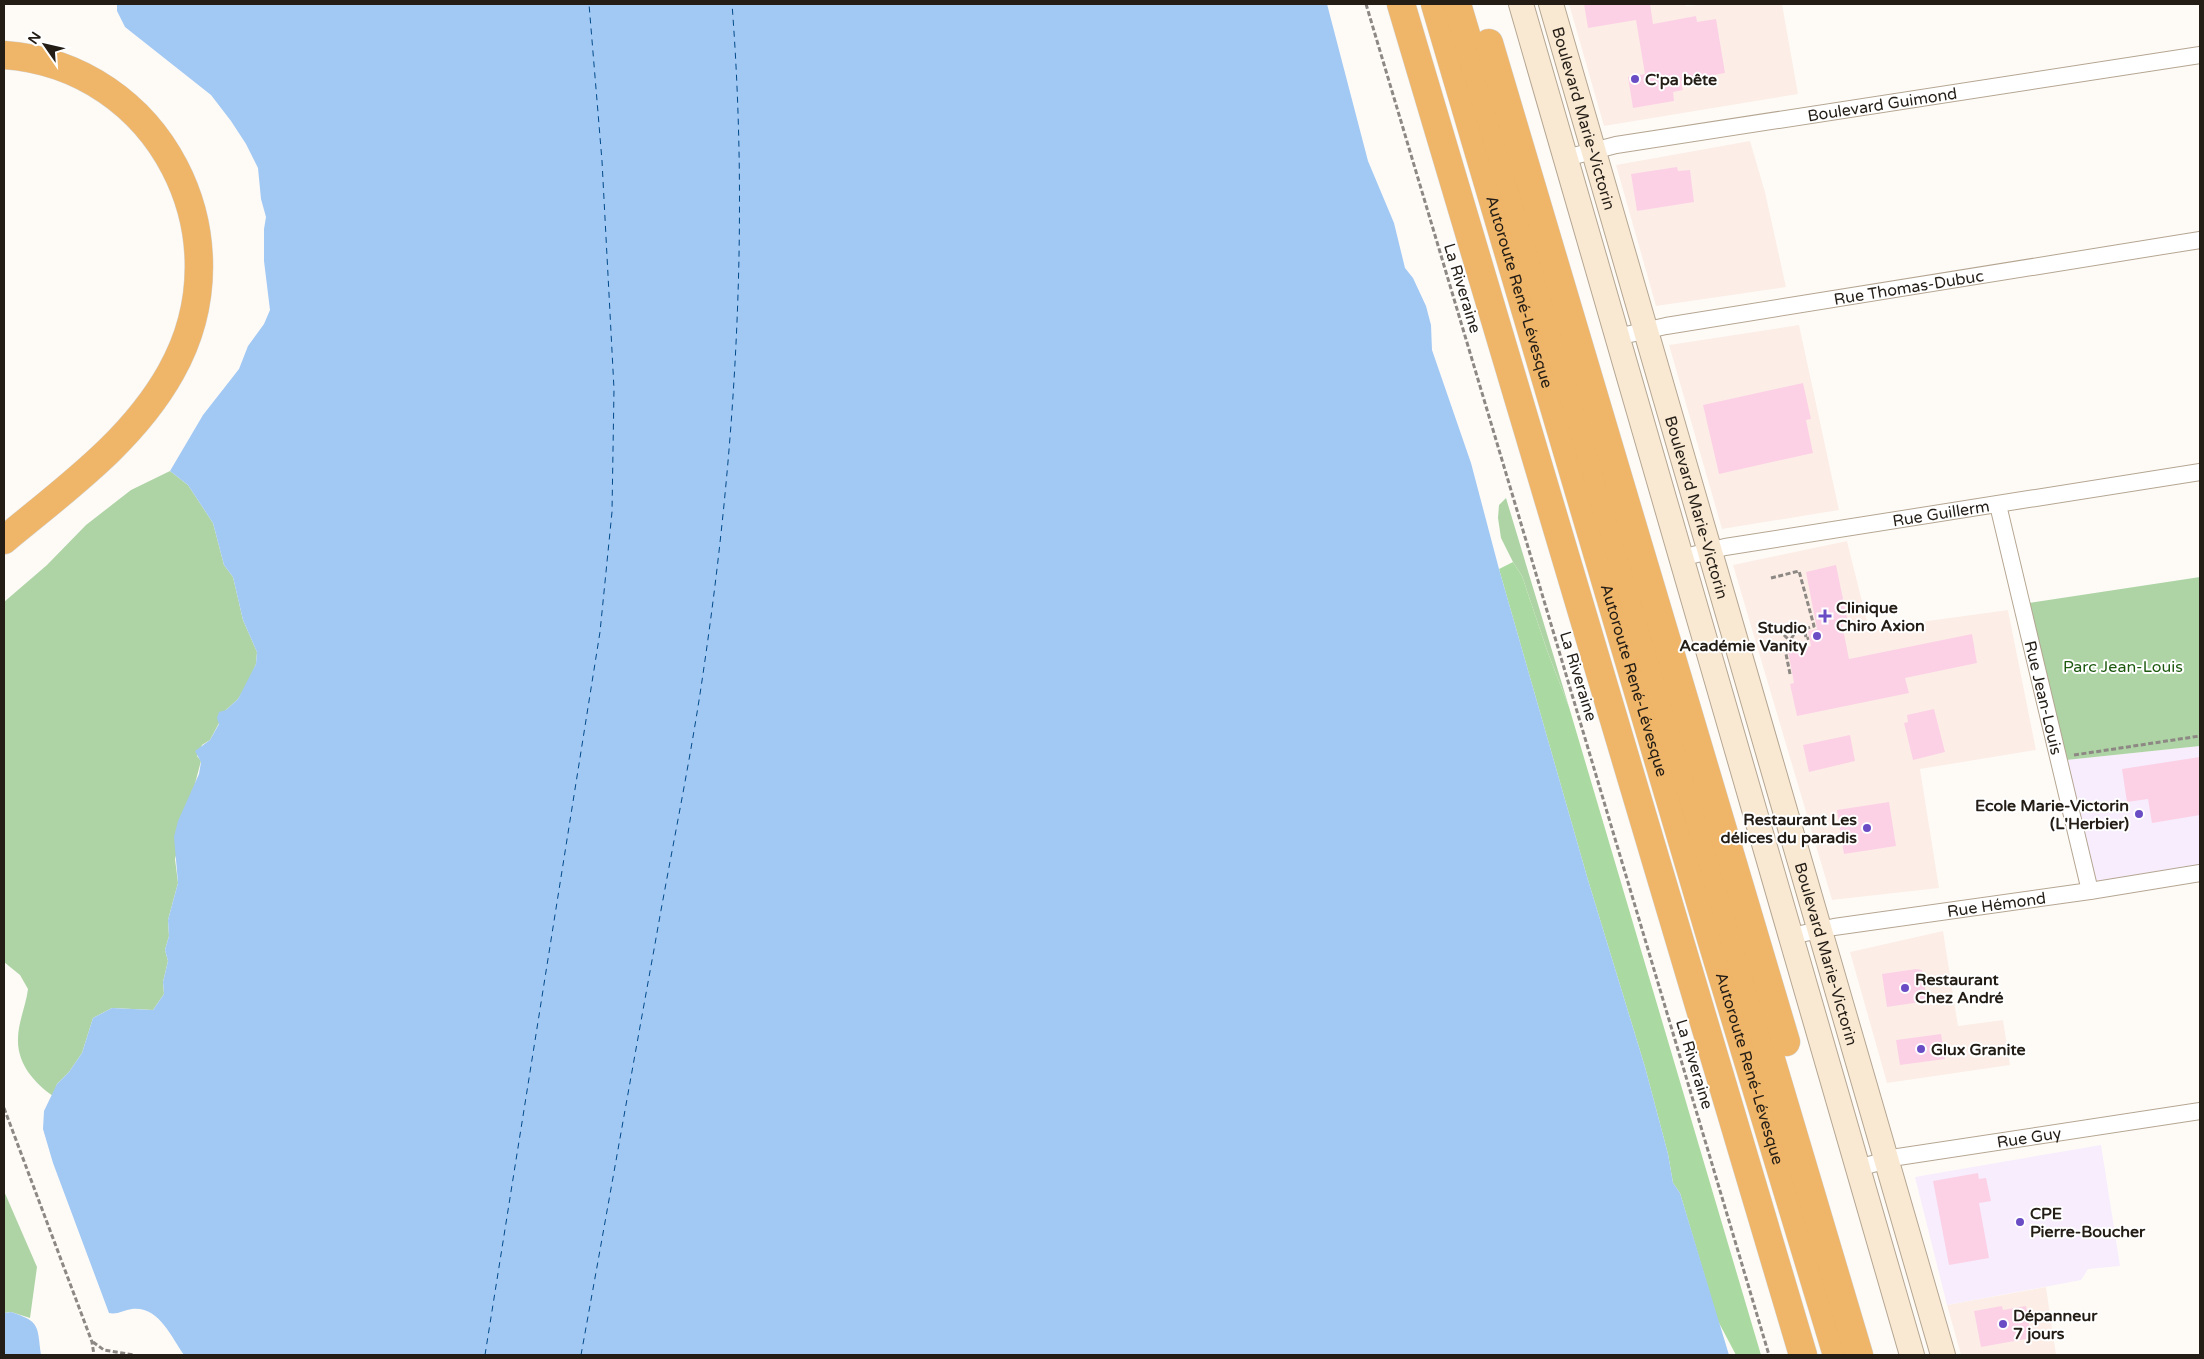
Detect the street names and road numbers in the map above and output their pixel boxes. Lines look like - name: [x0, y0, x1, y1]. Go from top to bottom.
- street label: Boulevard Marie-Victorin: [1547, 25, 1619, 212]
- street label: Boulevard Guimond: [1806, 84, 1959, 126]
- street label: Autoroute René-Lévesque: [1481, 193, 1557, 391]
- street label: La Riveraine: [1439, 241, 1485, 336]
- street label: Rue Thomas-Dubuc: [1832, 266, 1985, 310]
- street label: Boulevard Marie-Victorin: [1660, 414, 1732, 601]
- street label: Rue Guillerm: [1891, 496, 1991, 531]
- street label: Autoroute René-Lévesque: [1596, 582, 1672, 779]
- street label: La Riveraine: [1555, 629, 1601, 724]
- street label: Rue Jean-Louis: [2020, 639, 2066, 757]
- street label: Boulevard Marie-Victorin: [1790, 860, 1862, 1048]
- street label: Rue Hémond: [1946, 888, 2047, 922]
- street label: Autoroute René-Lévesque: [1711, 970, 1788, 1167]
- street label: La Riveraine: [1671, 1017, 1717, 1112]
- street label: Rue Guy: [1996, 1123, 2063, 1153]

